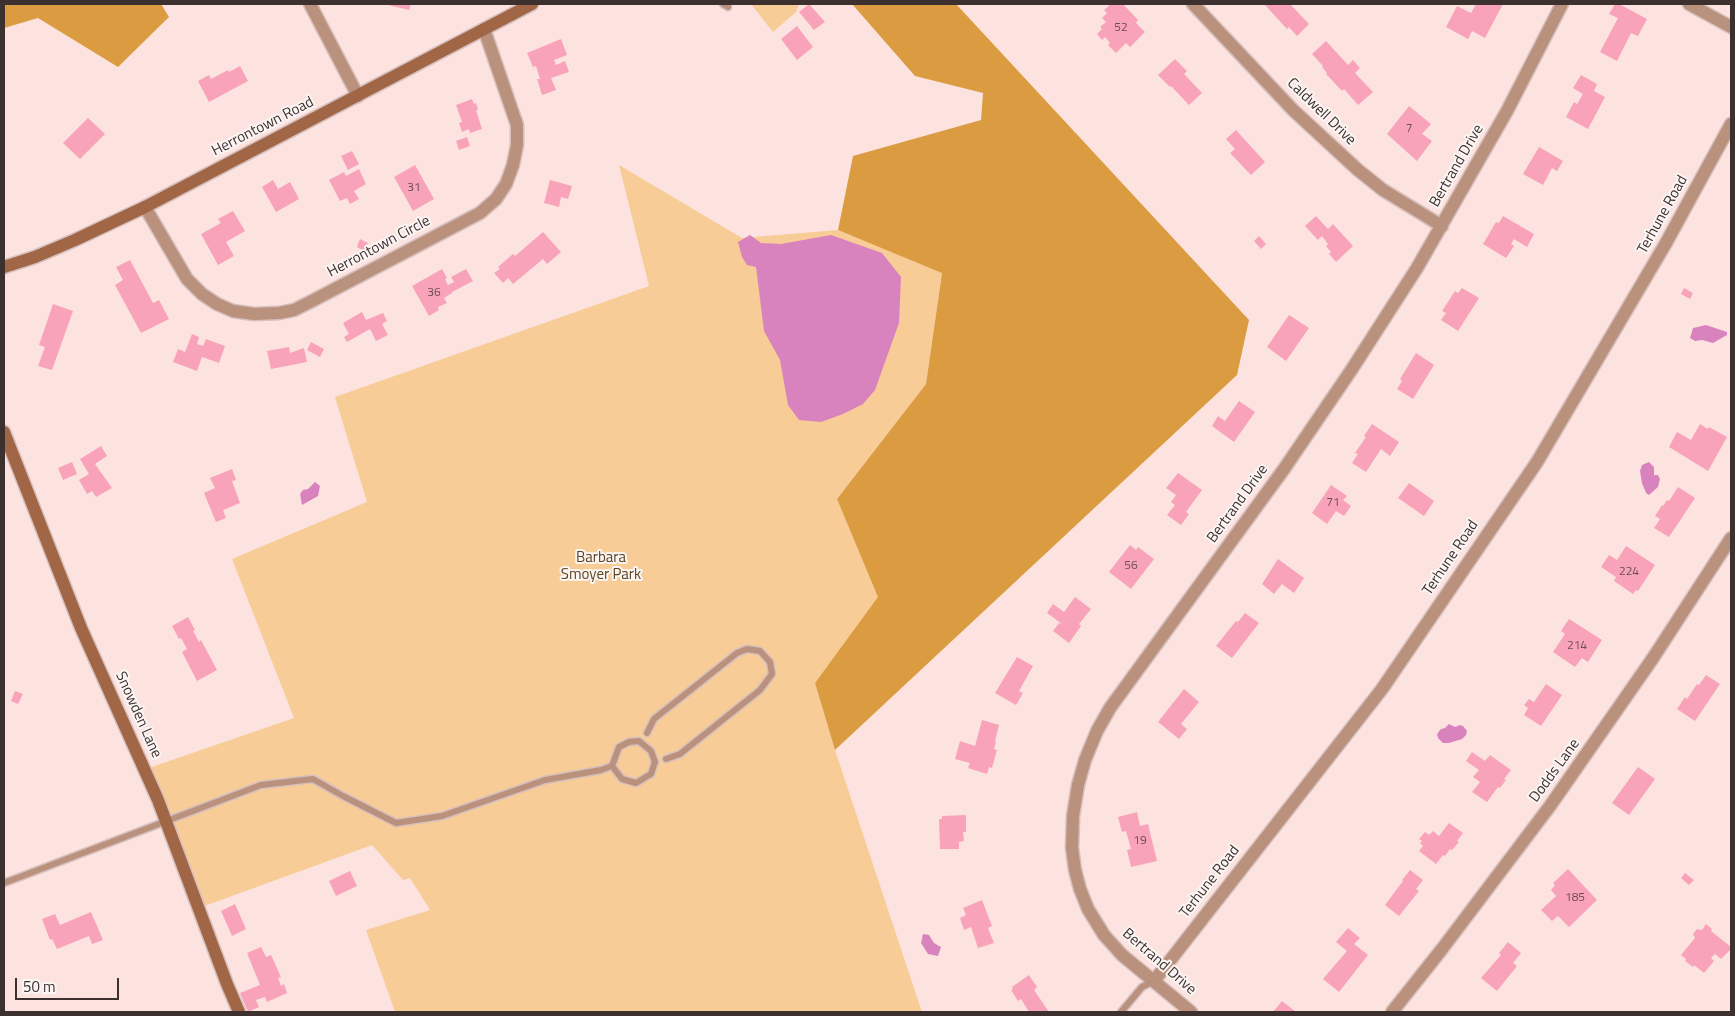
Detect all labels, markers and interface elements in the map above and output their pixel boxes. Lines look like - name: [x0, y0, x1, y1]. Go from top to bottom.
- house number: 52: [1114, 21, 1128, 35]
- street label: Caldwell Drive: [1283, 75, 1359, 149]
- street label: Herrontown Road: [209, 94, 317, 160]
- house number: 7: [1406, 122, 1412, 136]
- street label: Bertrand Drive: [1426, 122, 1488, 210]
- street label: Terhune Road: [1634, 173, 1692, 257]
- house number: 31: [407, 181, 421, 195]
- street label: Herrontown Circle: [325, 212, 433, 282]
- house number: 36: [427, 286, 441, 300]
- street label: Bertrand Drive: [1204, 461, 1272, 547]
- house number: 71: [1326, 496, 1340, 510]
- street label: Terhune Road: [1419, 517, 1483, 599]
- park label: Barbara Smoyer Park: [561, 549, 641, 584]
- house number: 56: [1124, 559, 1138, 573]
- house number: 224: [1619, 565, 1639, 579]
- house number: 214: [1567, 639, 1587, 653]
- street label: Snowden Lane: [111, 669, 165, 761]
- street label: Dodds Lane: [1526, 736, 1584, 806]
- house number: 19: [1133, 834, 1147, 848]
- street label: Terhune Road: [1176, 842, 1244, 922]
- house number: 185: [1565, 891, 1585, 905]
- street label: Bertrand Drive: [1118, 925, 1200, 999]
- scale bar: [18, 968, 121, 1000]
- text: 50 m: [23, 975, 56, 998]

